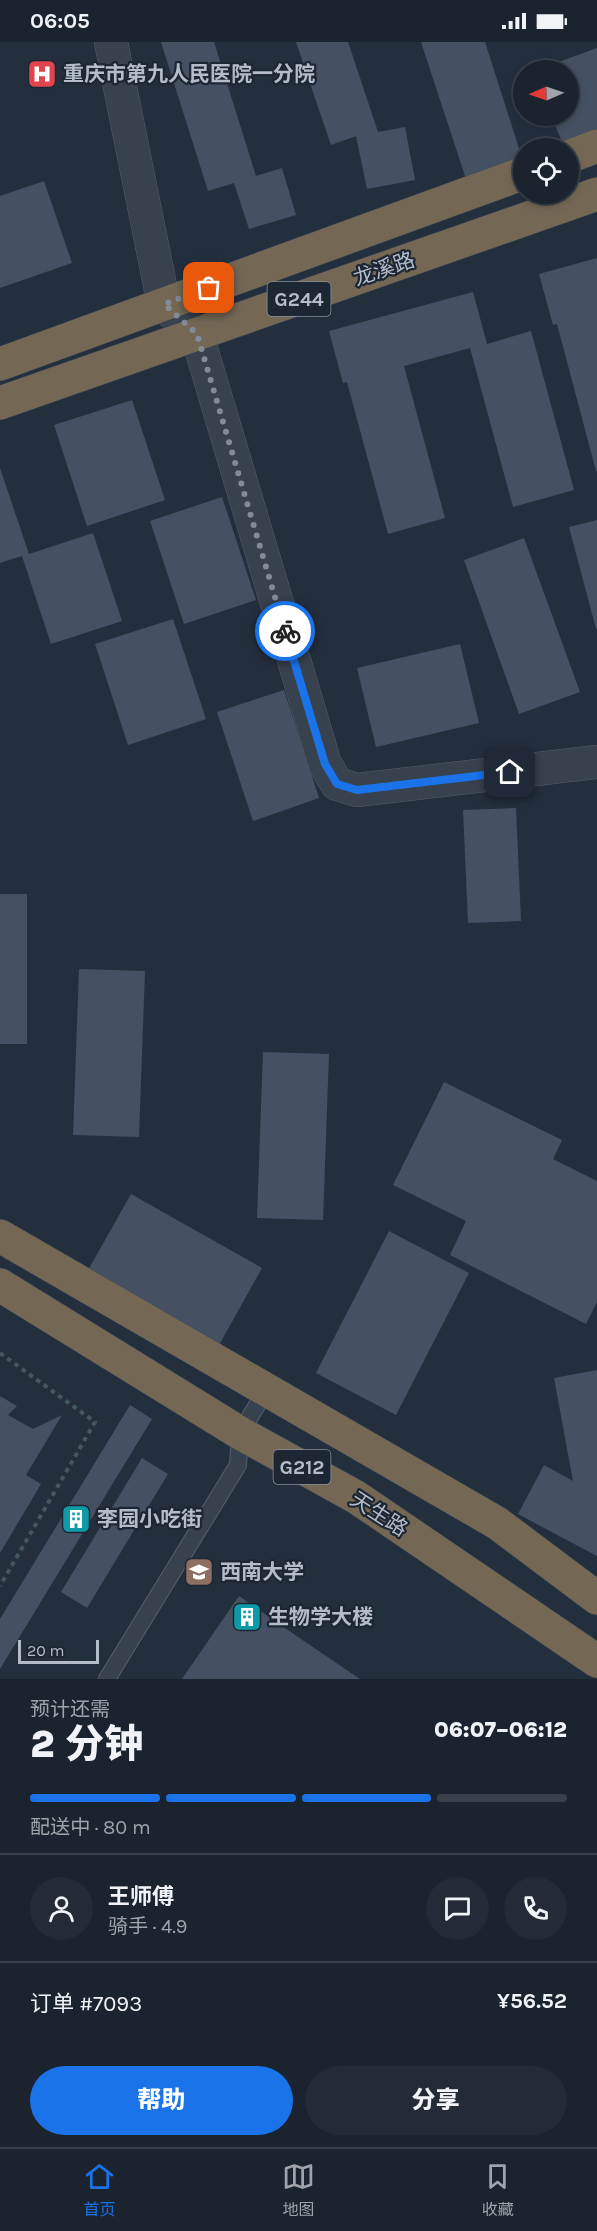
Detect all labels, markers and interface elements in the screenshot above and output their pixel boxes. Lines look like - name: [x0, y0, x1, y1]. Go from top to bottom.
- text: 06:05: [30, 8, 90, 34]
- hospital icon: 重庆市第九人民医院一分院: [26, 58, 58, 90]
- north arrow: [513, 60, 579, 126]
- map controls: [513, 60, 579, 204]
- place label: 重庆市第九人民医院一分院: [63, 62, 315, 86]
- button: locate: [513, 138, 579, 204]
- street label: 龙溪路: [350, 247, 418, 291]
- pin: [183, 262, 234, 313]
- icon: bag: [192, 271, 225, 304]
- road number: G244: [268, 282, 330, 316]
- courier: [255, 601, 315, 661]
- icon: bike: [269, 615, 302, 648]
- pin: [484, 746, 535, 797]
- icon: home: [493, 755, 526, 788]
- road number: G212: [274, 1450, 330, 1484]
- street label: 天生路: [346, 1487, 412, 1541]
- building icon: 李园小吃街: [60, 1503, 92, 1535]
- place label: 李园小吃街: [97, 1507, 202, 1531]
- school or university icon: 西南大学: [183, 1556, 215, 1588]
- place label: 西南大学: [220, 1560, 304, 1584]
- building icon: 生物学大楼: [231, 1601, 263, 1633]
- place label: 生物学大楼: [268, 1605, 373, 1629]
- scale bar: [18, 1637, 99, 1664]
- text: 20 m: [27, 1641, 65, 1660]
- text: 预计还需: [30, 1698, 110, 1721]
- text: 06:07–06:12: [434, 1717, 567, 1743]
- text: 2 分钟: [30, 1721, 143, 1767]
- text: 配送中 · 80 m: [30, 1816, 151, 1839]
- button: person: [30, 1877, 93, 1940]
- button: chat: [426, 1877, 489, 1940]
- button: phone: [504, 1877, 567, 1940]
- text: 王师傅: [108, 1884, 174, 1910]
- text: 骑手 · 4.9: [108, 1915, 187, 1938]
- text: ¥56.52: [497, 1988, 567, 2014]
- text: 订单 #7093: [30, 1991, 142, 2017]
- button: 帮助: [30, 2066, 293, 2135]
- button: 分享: [305, 2066, 567, 2135]
- tab: 首页: [83, 2160, 116, 2220]
- tab: 地图: [282, 2160, 315, 2220]
- tab: 收藏: [481, 2160, 514, 2220]

